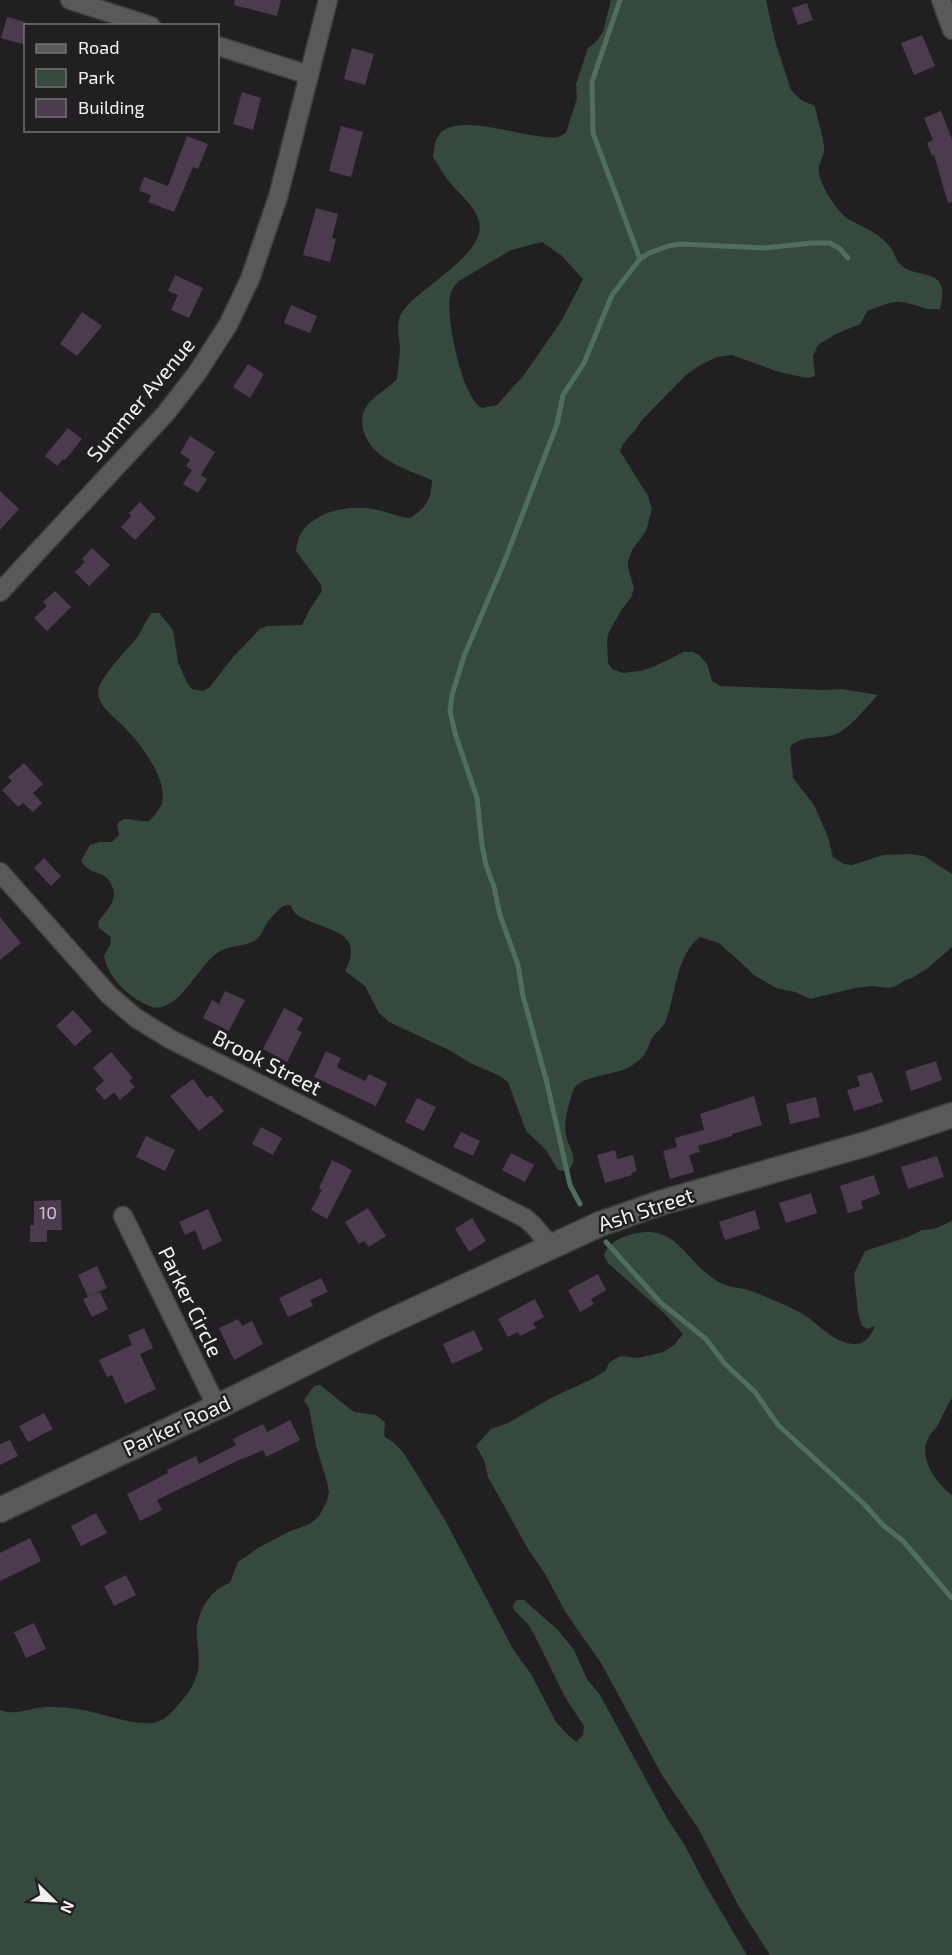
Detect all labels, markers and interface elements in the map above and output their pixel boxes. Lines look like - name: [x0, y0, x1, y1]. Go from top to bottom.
- legend: [24, 24, 219, 132]
- text: Road: [78, 36, 119, 58]
- text: Park: [78, 66, 115, 88]
- text: Building: [78, 96, 145, 118]
- street label: Summer Avenue: [81, 332, 199, 466]
- street label: Brook Street: [209, 1024, 326, 1100]
- street label: Ash Street: [595, 1181, 696, 1236]
- house number: 10: [39, 1201, 57, 1223]
- street label: Parker Circle: [154, 1242, 229, 1361]
- street label: Parker Road: [119, 1389, 234, 1460]
- north arrow: [24, 1871, 84, 1931]
- text: N: [57, 1898, 79, 1916]

